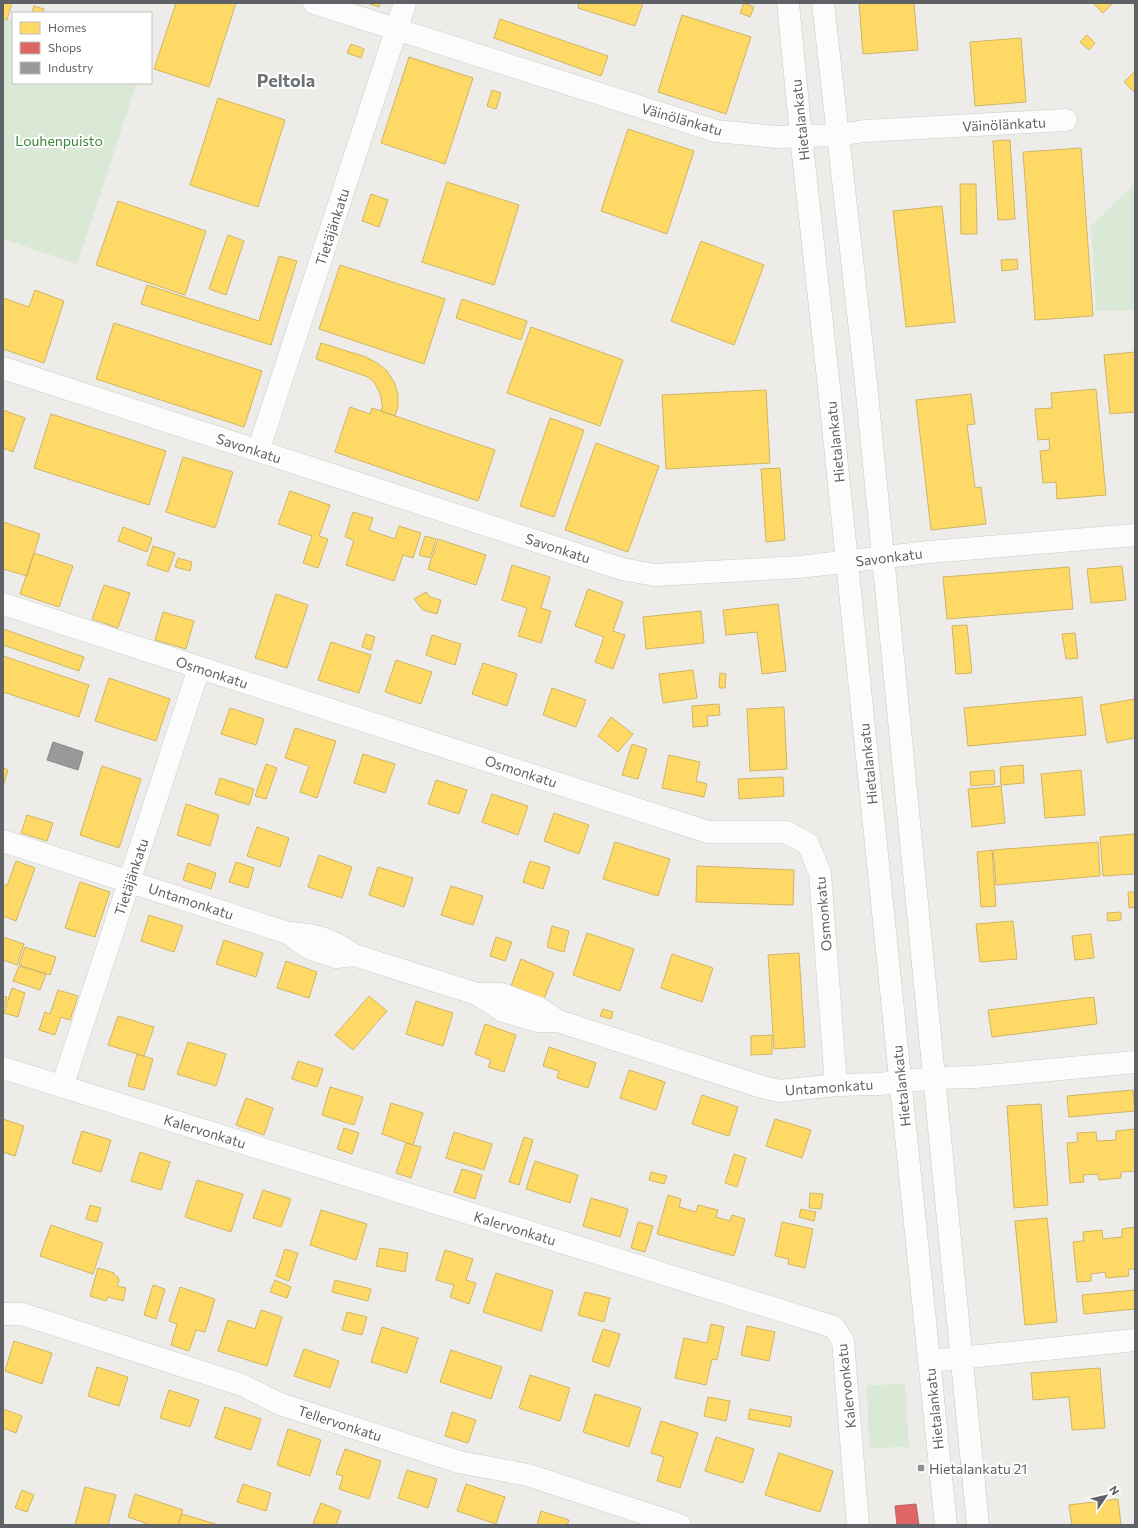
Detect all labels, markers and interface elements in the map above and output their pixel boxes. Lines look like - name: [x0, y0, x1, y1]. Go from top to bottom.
- legend: [12, 12, 152, 84]
- text: Homes: [48, 20, 86, 34]
- text: Shops: [48, 40, 82, 54]
- text: Industry: [48, 60, 93, 74]
- district label: Peltola: [257, 69, 315, 91]
- street label: Hietalankatu: [787, 78, 813, 162]
- street label: Väinölänkatu: [640, 99, 724, 139]
- street label: Väinölänkatu: [962, 113, 1046, 135]
- park label: Louhenpuisto: [15, 132, 103, 149]
- street label: Tietäjänkatu: [312, 186, 352, 268]
- street label: Hietalankatu: [822, 400, 848, 484]
- street label: Savonkatu: [214, 430, 284, 466]
- street label: Savonkatu: [523, 530, 593, 566]
- street label: Savonkatu: [855, 544, 923, 570]
- street label: Osmonkatu: [174, 652, 250, 692]
- street label: Hietalankatu: [855, 722, 881, 806]
- street label: Osmonkatu: [483, 751, 559, 791]
- street label: Tietäjänkatu: [111, 836, 151, 918]
- street label: Osmonkatu: [811, 876, 835, 952]
- street label: Untamonkatu: [146, 879, 236, 923]
- street label: Hietalankatu: [888, 1044, 914, 1128]
- street label: Untamonkatu: [784, 1075, 874, 1099]
- street label: Kalervonkatu: [162, 1110, 248, 1152]
- street label: Kalervonkatu: [472, 1207, 558, 1249]
- street label: Kalervonkatu: [833, 1343, 859, 1429]
- street label: Hietalankatu: [921, 1367, 947, 1451]
- street label: Tellervonkatu: [296, 1401, 384, 1445]
- place label: Hietalankatu 21: [929, 1460, 1027, 1477]
- marker: Hietalankatu 21: [916, 1463, 926, 1473]
- north arrow: [1086, 1476, 1126, 1516]
- text: N: [1107, 1483, 1122, 1497]

